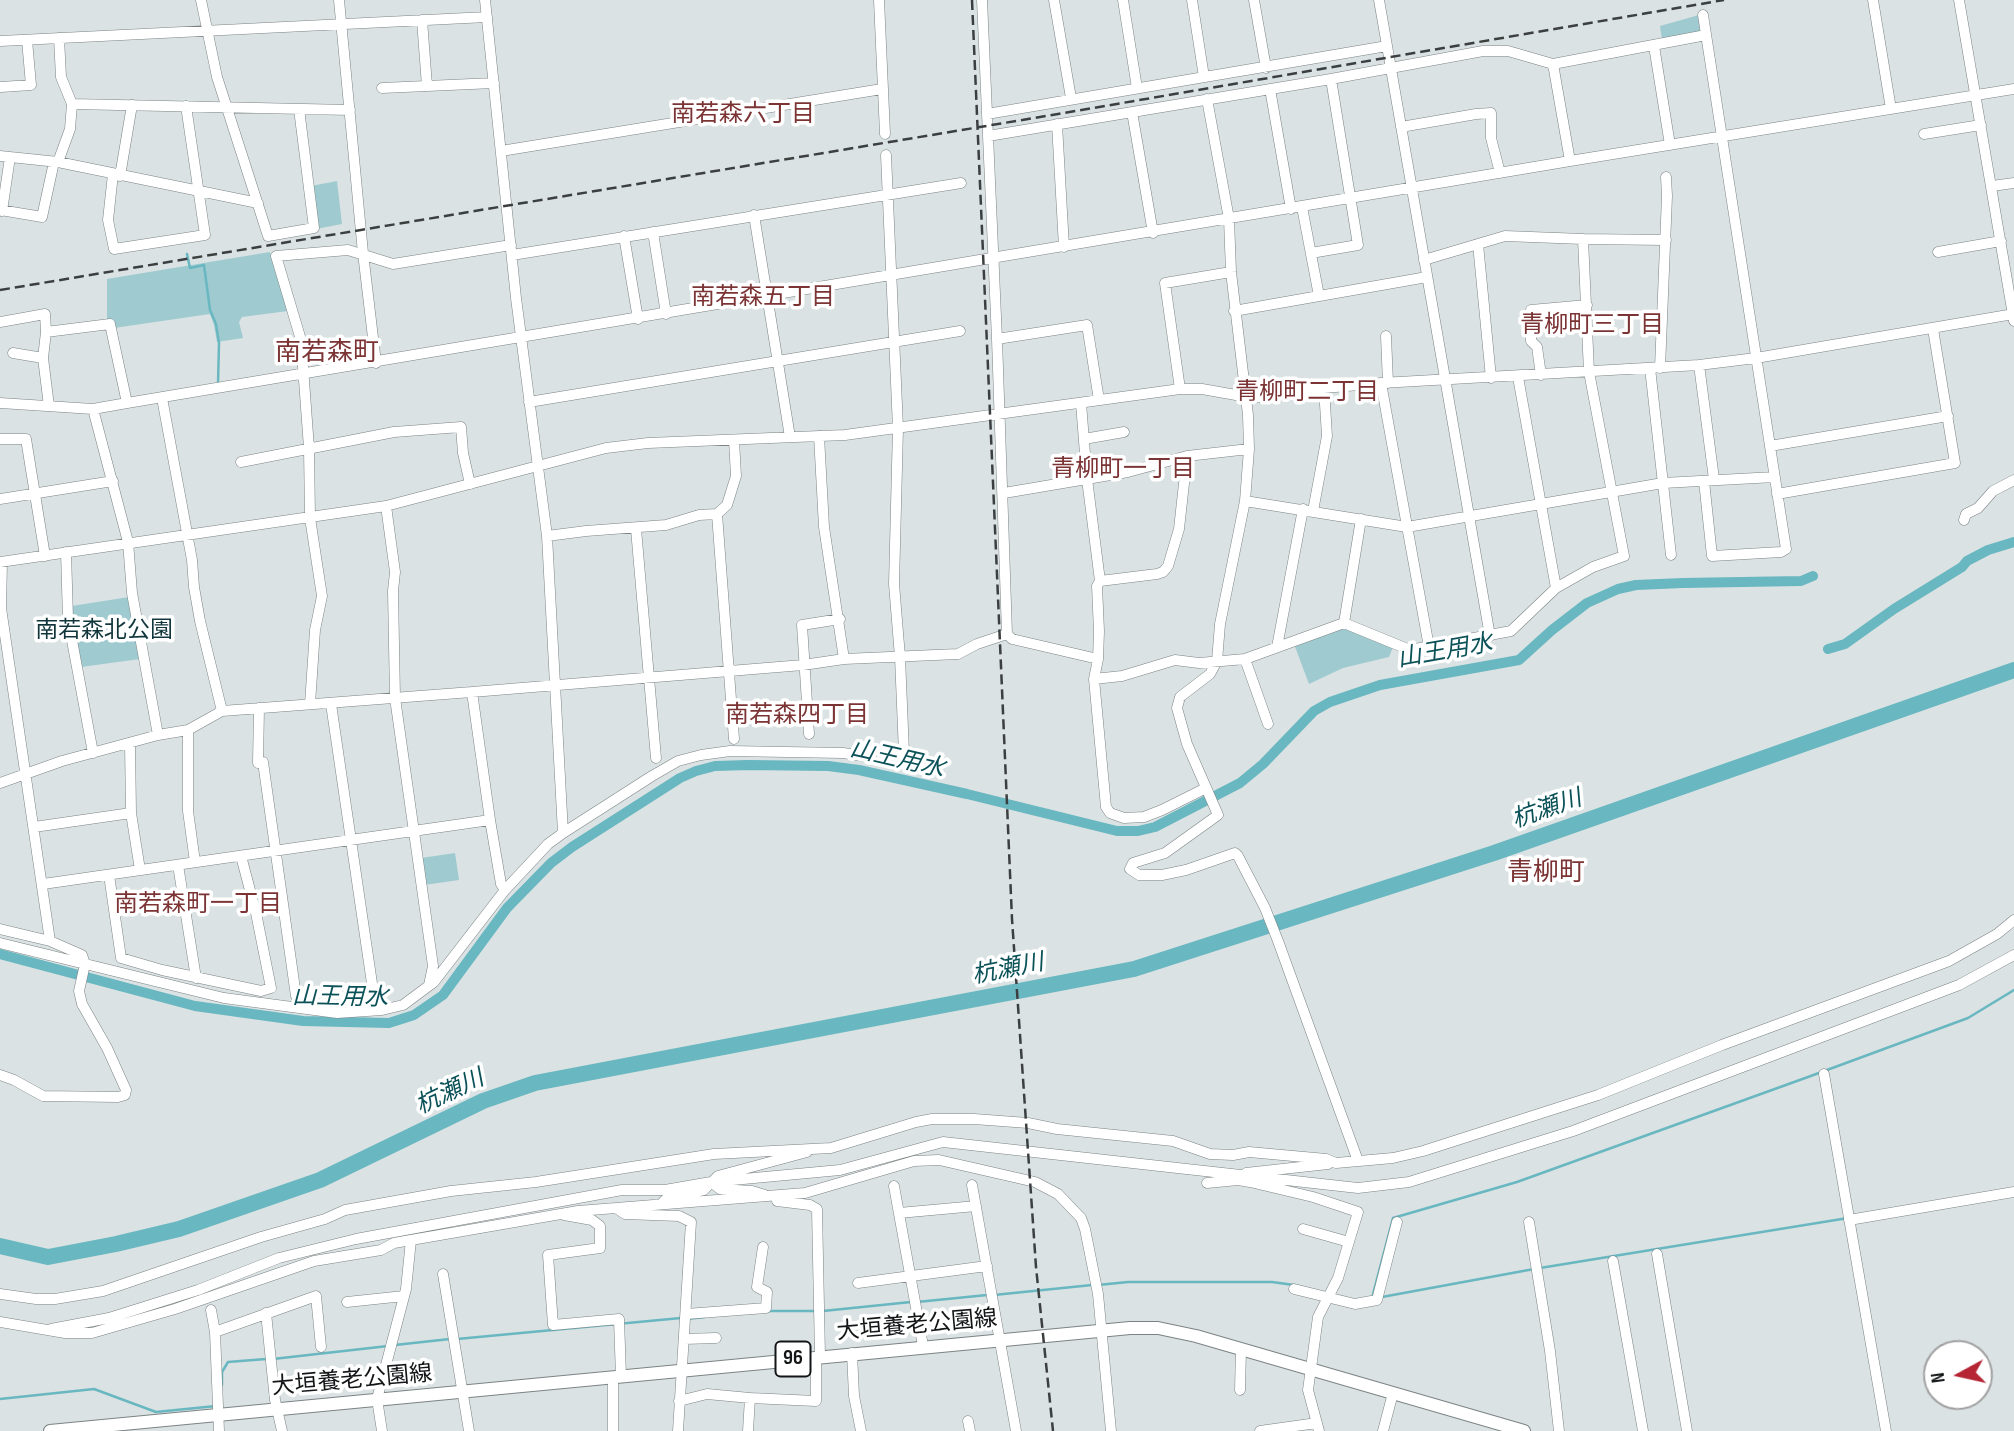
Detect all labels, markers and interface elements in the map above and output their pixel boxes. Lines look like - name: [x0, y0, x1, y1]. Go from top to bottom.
- district label: 南若森六丁目: [671, 101, 815, 129]
- district label: 南若森五丁目: [691, 284, 835, 312]
- district label: 青柳町三丁目: [1520, 312, 1664, 340]
- district label: 南若森町: [275, 337, 379, 369]
- district label: 青柳町二丁目: [1235, 379, 1379, 407]
- district label: 青柳町一丁目: [1051, 456, 1195, 484]
- park label: 南若森北公園: [35, 617, 173, 645]
- water label: 山王用水: [1395, 629, 1495, 675]
- district label: 南若森四丁目: [725, 702, 869, 730]
- water label: 山王用水: [847, 735, 947, 785]
- water label: 杭瀬川: [1508, 785, 1586, 835]
- district label: 青柳町: [1507, 857, 1585, 889]
- district label: 南若森町一丁目: [114, 891, 282, 919]
- water label: 杭瀬川: [970, 949, 1046, 991]
- water label: 山王用水: [292, 983, 388, 1013]
- water label: 杭瀬川: [411, 1065, 489, 1121]
- street label: 大垣養老公園線: [836, 1305, 998, 1347]
- north arrow: [1923, 1340, 1993, 1410]
- road number: 96: [776, 1342, 810, 1376]
- street label: 大垣養老公園線: [271, 1360, 433, 1402]
- text: N: [1927, 1371, 1951, 1384]

